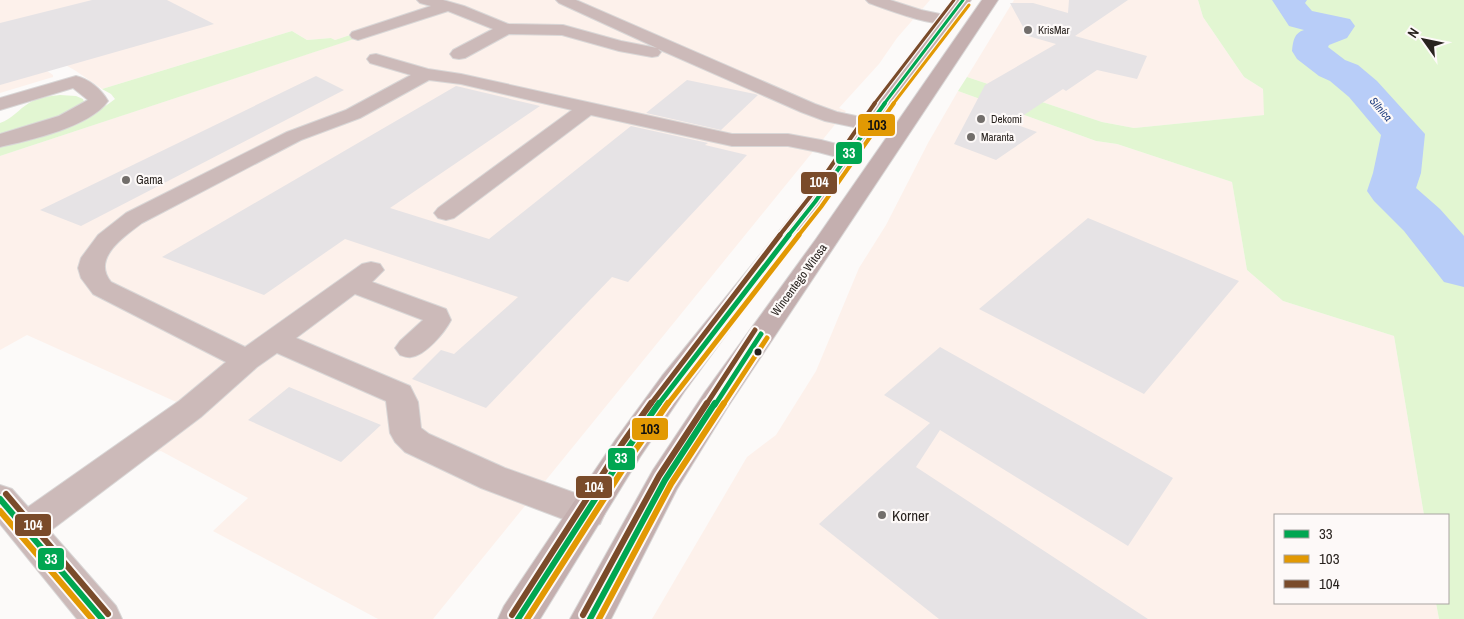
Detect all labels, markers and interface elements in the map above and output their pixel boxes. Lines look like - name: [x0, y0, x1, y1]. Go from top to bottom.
- north arrow: [1399, 15, 1449, 65]
- place label: KrisMar: [1038, 23, 1070, 37]
- marker: KrisMar: [1022, 24, 1034, 36]
- text: N: [1403, 25, 1423, 41]
- water label: Silnica: [1367, 94, 1395, 124]
- place label: Dekomi: [991, 112, 1022, 126]
- line badge: 103: [857, 113, 896, 137]
- marker: Dekomi: [975, 113, 987, 125]
- text: 103: [867, 116, 887, 134]
- place label: Maranta: [981, 130, 1014, 144]
- marker: Maranta: [965, 131, 977, 143]
- line badge: 33: [835, 141, 863, 165]
- text: 33: [843, 144, 855, 162]
- line badge: 104: [800, 171, 838, 195]
- place label: Gama: [136, 172, 163, 188]
- text: 104: [809, 173, 829, 191]
- marker: Gama: [120, 174, 132, 186]
- street label: Wincentego Witosa: [767, 240, 831, 319]
- unlabelled marker: [753, 347, 763, 357]
- line badge: 103: [631, 417, 669, 441]
- text: 103: [640, 420, 660, 438]
- line badge: 33: [607, 447, 636, 471]
- text: 33: [615, 449, 627, 467]
- line badge: 104: [575, 475, 613, 499]
- text: 104: [584, 478, 604, 496]
- place label: Korner: [892, 505, 929, 526]
- marker: Korner: [876, 509, 888, 521]
- line badge: 104: [14, 513, 52, 537]
- legend: [1274, 514, 1449, 604]
- text: 104: [23, 516, 43, 534]
- text: 33: [1319, 523, 1333, 544]
- line badge: 33: [37, 547, 65, 571]
- text: 103: [1319, 548, 1340, 569]
- text: 33: [45, 550, 57, 568]
- text: 104: [1319, 573, 1340, 594]

